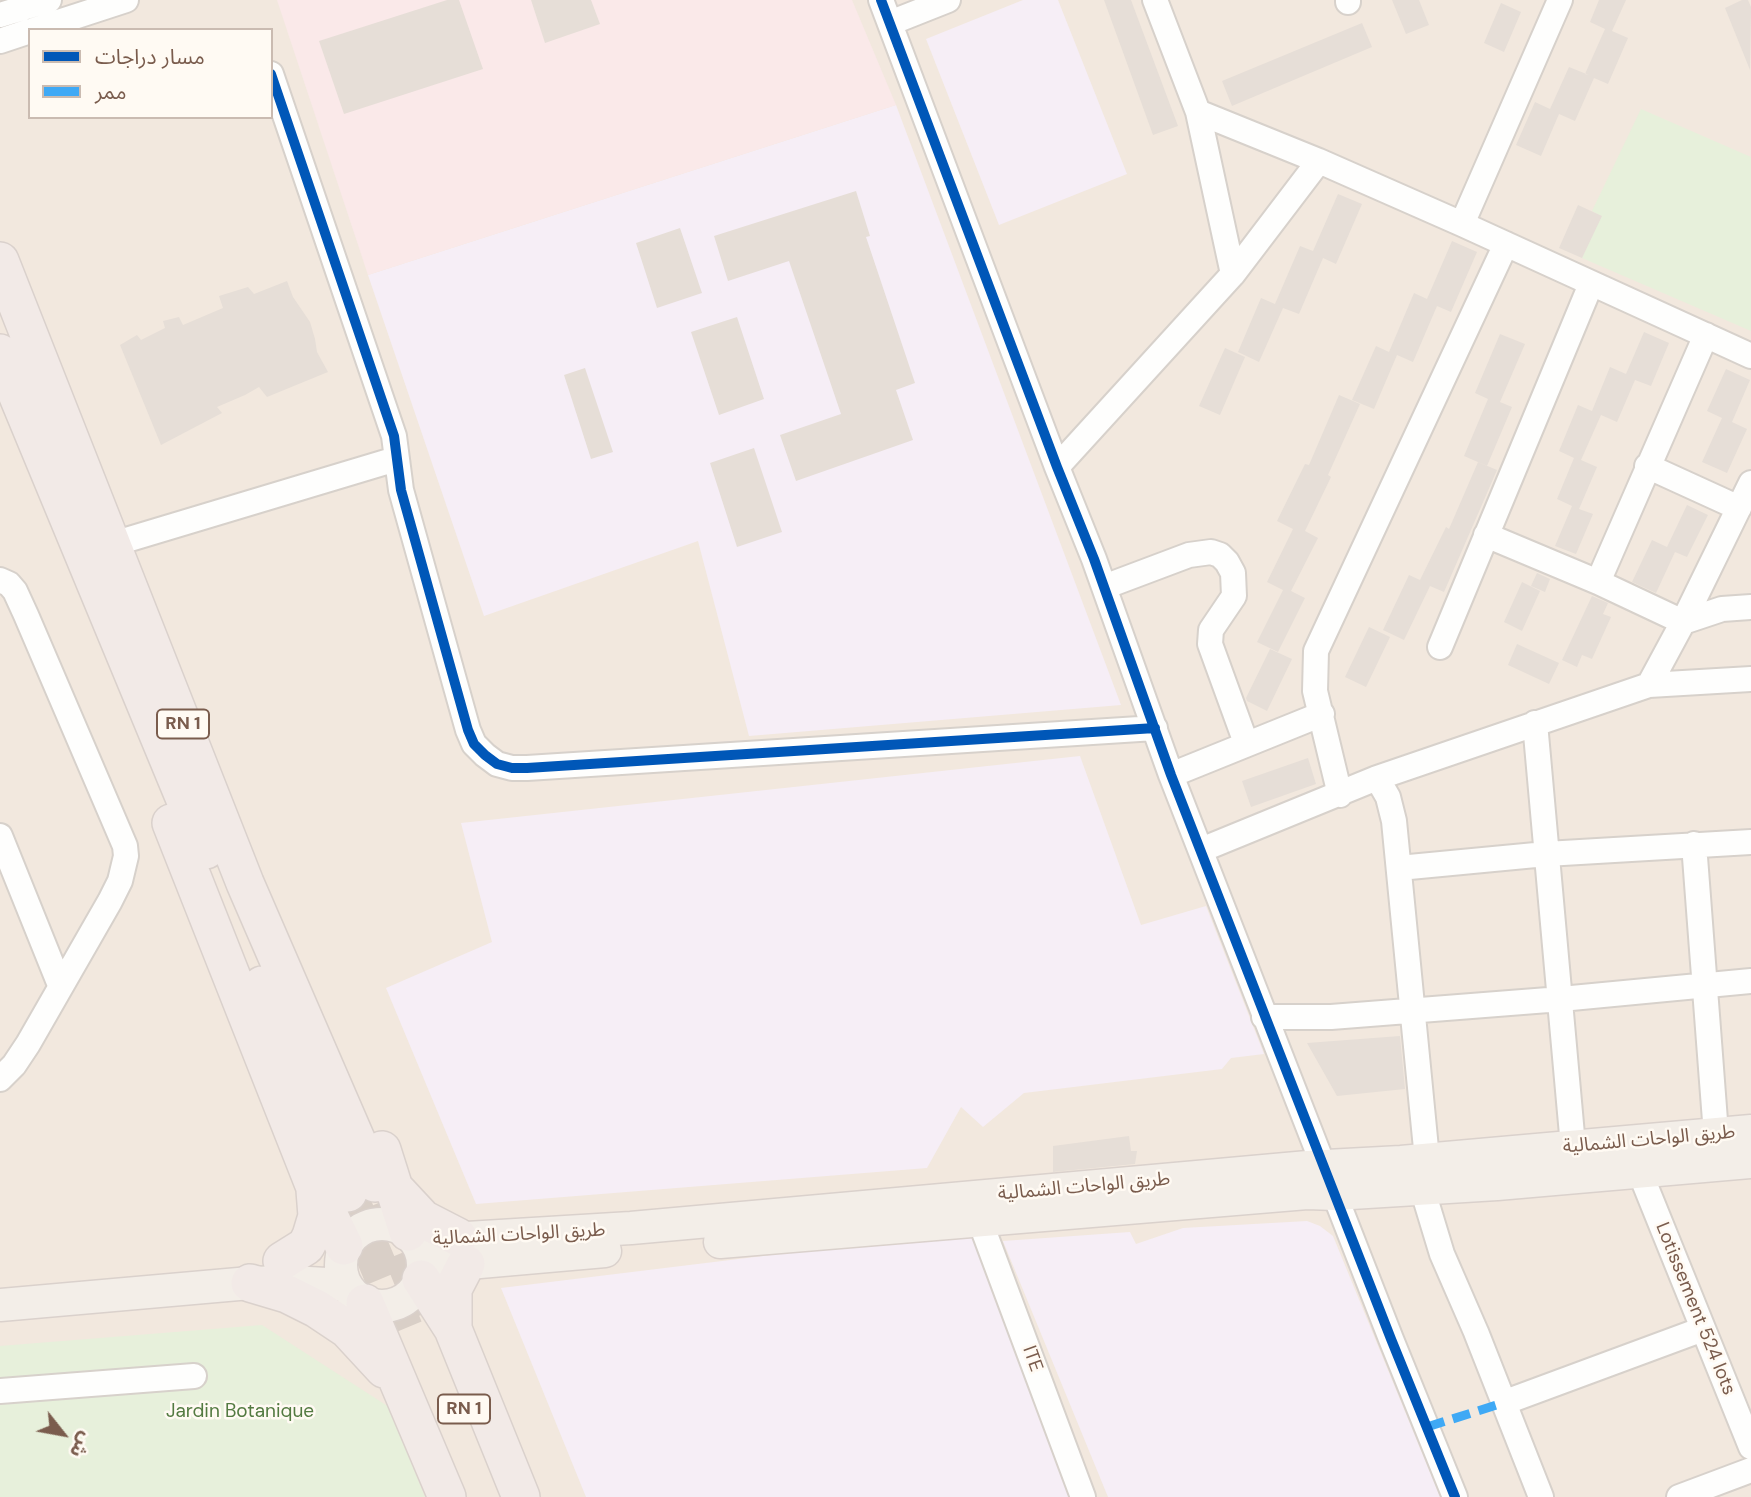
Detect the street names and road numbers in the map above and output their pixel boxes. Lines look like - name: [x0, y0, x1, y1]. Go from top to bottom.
- road number: RN 1: [157, 710, 209, 738]
- street label: طريق الواحات الشمالية: [1562, 1121, 1736, 1159]
- street label: طريق الواحات الشمالية: [997, 1168, 1171, 1206]
- street label: طريق الواحات الشمالية: [432, 1219, 606, 1251]
- street label: Lotissement 524 lots: [1650, 1219, 1740, 1399]
- street label: ITE: [1017, 1343, 1047, 1375]
- road number: RN 1: [438, 1394, 490, 1424]

